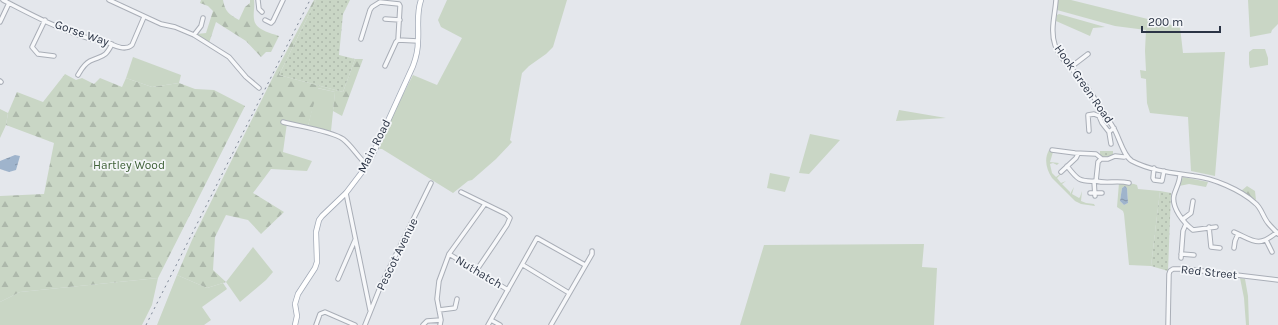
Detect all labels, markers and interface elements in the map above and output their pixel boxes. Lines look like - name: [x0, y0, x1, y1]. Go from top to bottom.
- scale bar: [1142, 8, 1220, 34]
- text: 200 m: [1148, 15, 1183, 29]
- street label: Gorse Way: [53, 17, 111, 49]
- street label: Hook Green Road: [1052, 42, 1116, 126]
- street label: Main Road: [355, 117, 393, 175]
- park label: Hartley Wood: [93, 158, 165, 172]
- street label: Pescot Avenue: [373, 216, 421, 292]
- street label: Nuthatch: [453, 253, 505, 291]
- street label: Red Street: [1180, 262, 1238, 282]

